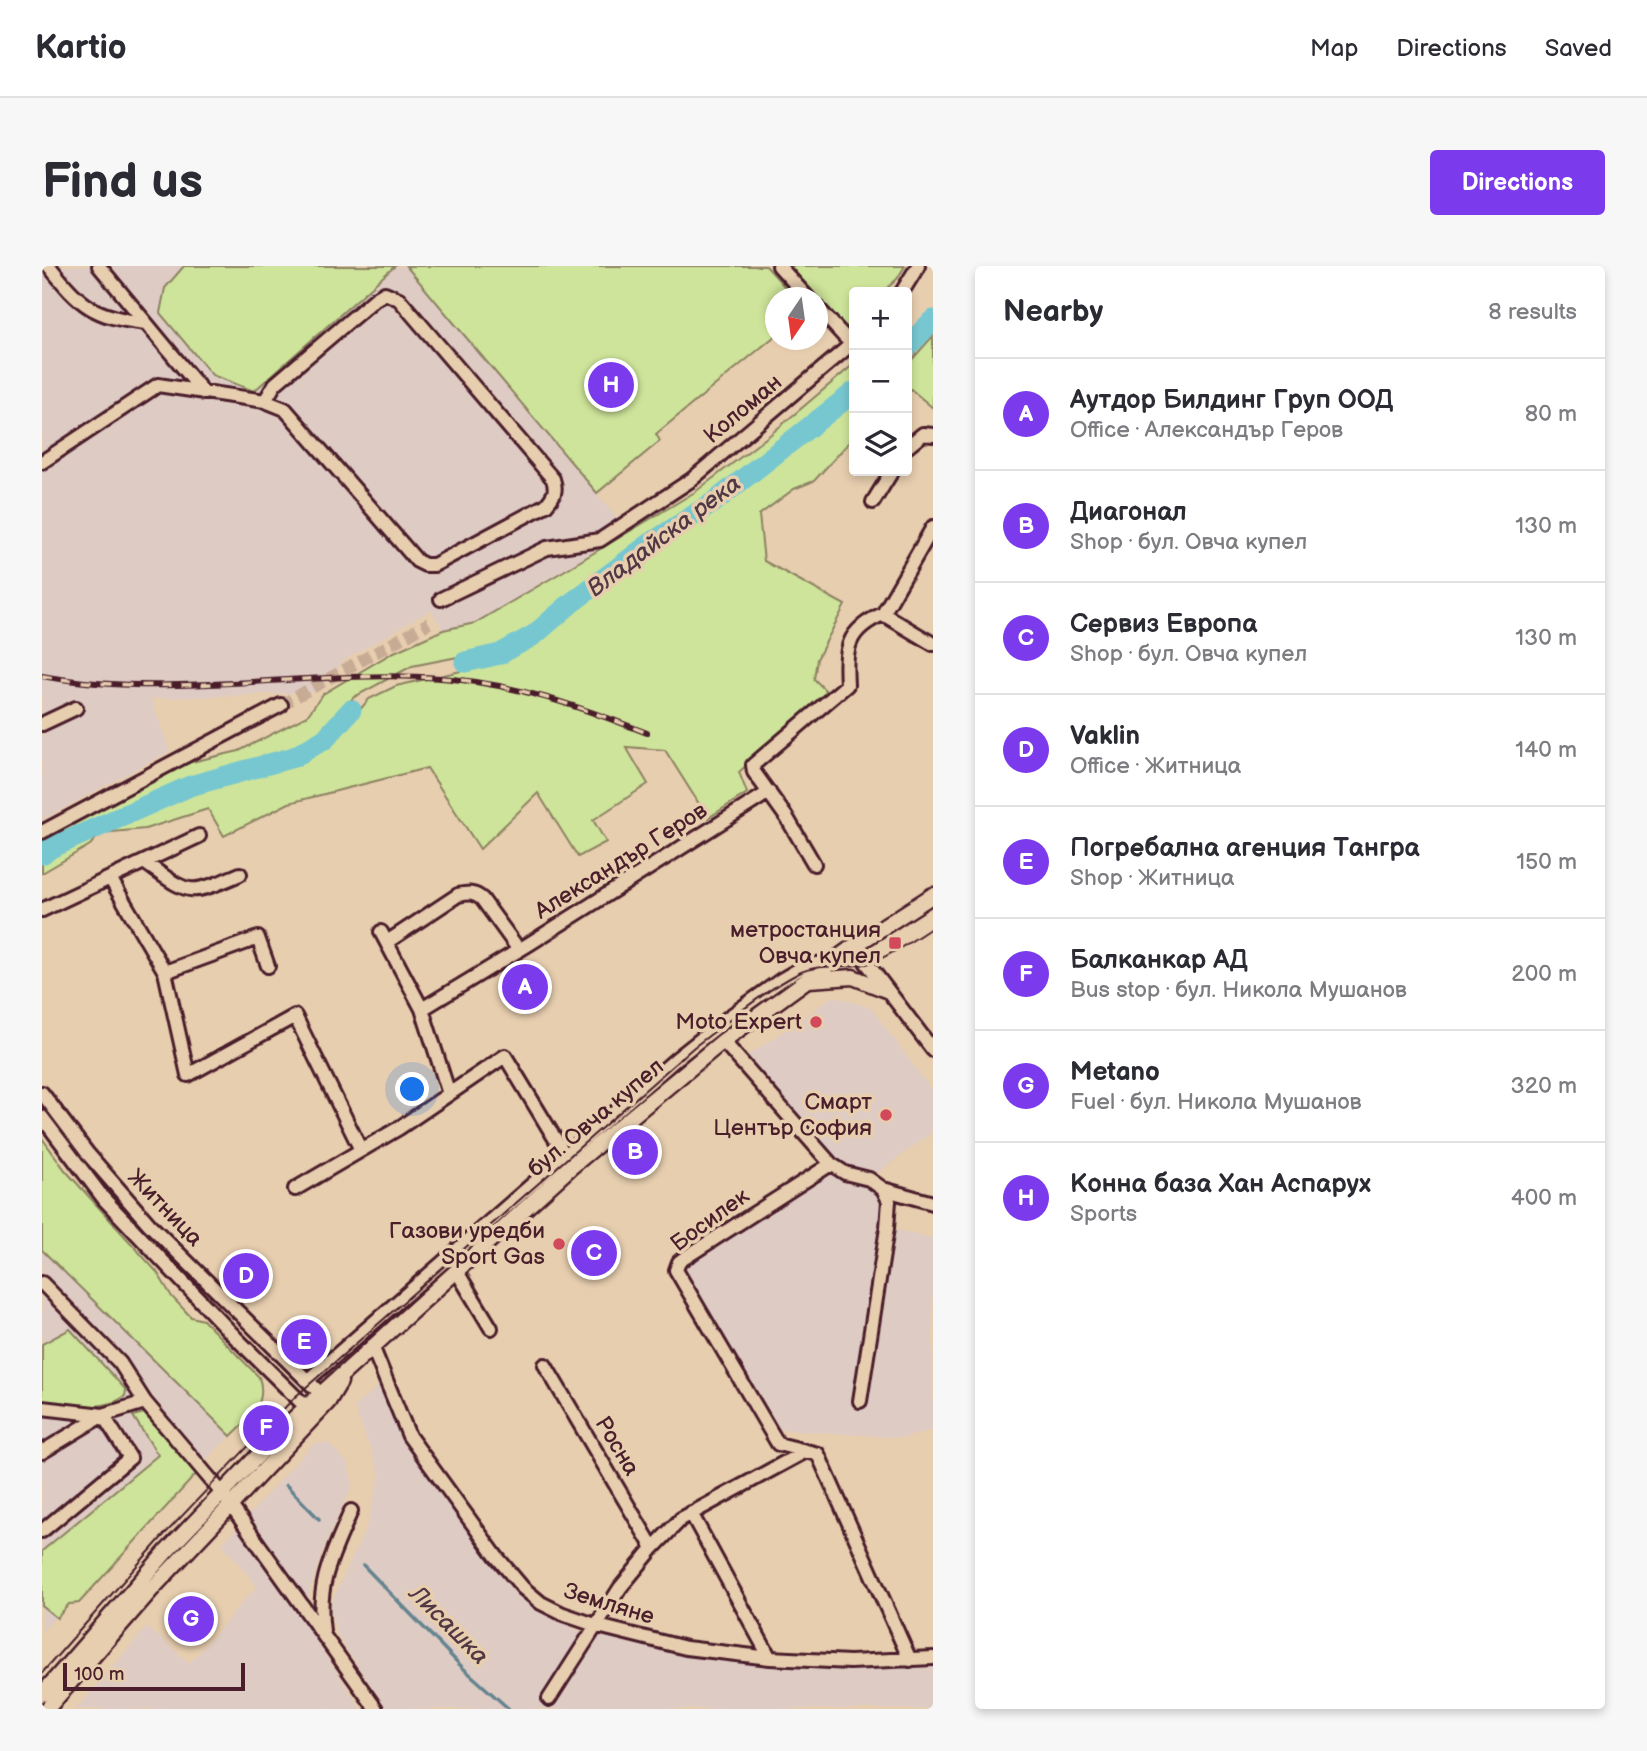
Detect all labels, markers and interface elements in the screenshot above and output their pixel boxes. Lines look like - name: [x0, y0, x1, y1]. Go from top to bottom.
- text: Kartio: [35, 28, 127, 68]
- text: Map: [1310, 34, 1358, 63]
- text: Directions: [1396, 34, 1507, 63]
- text: Saved: [1545, 34, 1612, 63]
- button: Directions: [1430, 150, 1605, 215]
- text: Find us: [42, 153, 203, 212]
- north arrow: [765, 287, 828, 350]
- map controls: [849, 287, 912, 476]
- button: +: [849, 287, 912, 350]
- text: Nearby: [1003, 294, 1103, 330]
- text: 8 results: [1488, 298, 1577, 326]
- button: −: [849, 350, 912, 413]
- pin: H: [588, 359, 634, 411]
- street label: Коломан: [698, 368, 788, 450]
- text: Аутдор Билдинг Груп ООД: [1070, 385, 1393, 416]
- text: A: [1019, 400, 1033, 428]
- text: 80 m: [1525, 400, 1577, 428]
- button: layers: [849, 413, 912, 476]
- text: Office · Александър Геров: [1070, 416, 1343, 444]
- water label: Владайска река: [581, 469, 747, 603]
- text: Диагонал: [1070, 497, 1187, 528]
- text: B: [1018, 512, 1034, 540]
- text: 130 m: [1515, 512, 1577, 540]
- text: Shop · бул. Овча купел: [1070, 528, 1307, 556]
- text: Сервиз Европа: [1070, 609, 1257, 640]
- text: C: [1018, 624, 1034, 652]
- text: 130 m: [1515, 624, 1577, 652]
- text: Shop · бул. Овча купел: [1070, 640, 1307, 668]
- text: Vaklin: [1070, 721, 1140, 752]
- text: D: [1018, 736, 1034, 764]
- text: 140 m: [1515, 736, 1577, 764]
- text: Office · Житница: [1070, 752, 1241, 780]
- street label: Александър Геров: [529, 797, 712, 926]
- text: Погребална агенция Тангра: [1070, 833, 1420, 864]
- text: E: [1019, 848, 1033, 876]
- text: 150 m: [1516, 848, 1577, 876]
- text: Shop · Житница: [1070, 864, 1235, 892]
- place label: метростанция Овча купел: [730, 916, 881, 970]
- marker: метростанция Овча купел: [887, 935, 903, 951]
- text: Балканкар АД: [1070, 945, 1248, 976]
- text: F: [1019, 960, 1033, 988]
- text: 200 m: [1511, 960, 1577, 988]
- pin: A: [502, 961, 548, 1013]
- text: Bus stop · бул. Никола Мушанов: [1070, 976, 1407, 1004]
- place label: Moto Expert: [675, 1008, 802, 1036]
- marker: Moto Expert: [808, 1014, 824, 1030]
- street label: бул. Овча купел: [522, 1053, 670, 1183]
- text: Metano: [1070, 1057, 1160, 1088]
- your location: [395, 1072, 429, 1106]
- text: G: [1018, 1072, 1034, 1100]
- text: 320 m: [1511, 1072, 1577, 1100]
- place label: Смарт Център София: [713, 1088, 872, 1142]
- text: Fuel · бул. Никола Мушанов: [1070, 1088, 1362, 1116]
- marker: Смарт Център София: [878, 1107, 894, 1123]
- pin: B: [612, 1126, 658, 1178]
- street label: Житница: [121, 1164, 209, 1253]
- text: Конна база Хан Аспарух: [1070, 1169, 1371, 1200]
- street label: Босилек: [665, 1182, 755, 1258]
- text: H: [1017, 1184, 1035, 1212]
- text: 400 m: [1511, 1184, 1577, 1212]
- text: Sports: [1070, 1200, 1137, 1228]
- place label: Газови уредби Sport Gas: [389, 1217, 545, 1271]
- pin: C: [571, 1227, 617, 1279]
- marker: Газови уредби Sport Gas: [551, 1236, 567, 1252]
- pin: D: [223, 1250, 269, 1302]
- pin: E: [281, 1316, 327, 1368]
- pin: F: [243, 1402, 289, 1454]
- street label: Росна: [588, 1411, 646, 1481]
- street label: Земляне: [560, 1577, 658, 1631]
- water label: Лисашка: [402, 1578, 495, 1671]
- pin: G: [168, 1593, 214, 1645]
- scale bar: [63, 1660, 245, 1692]
- text: 100 m: [74, 1663, 125, 1686]

